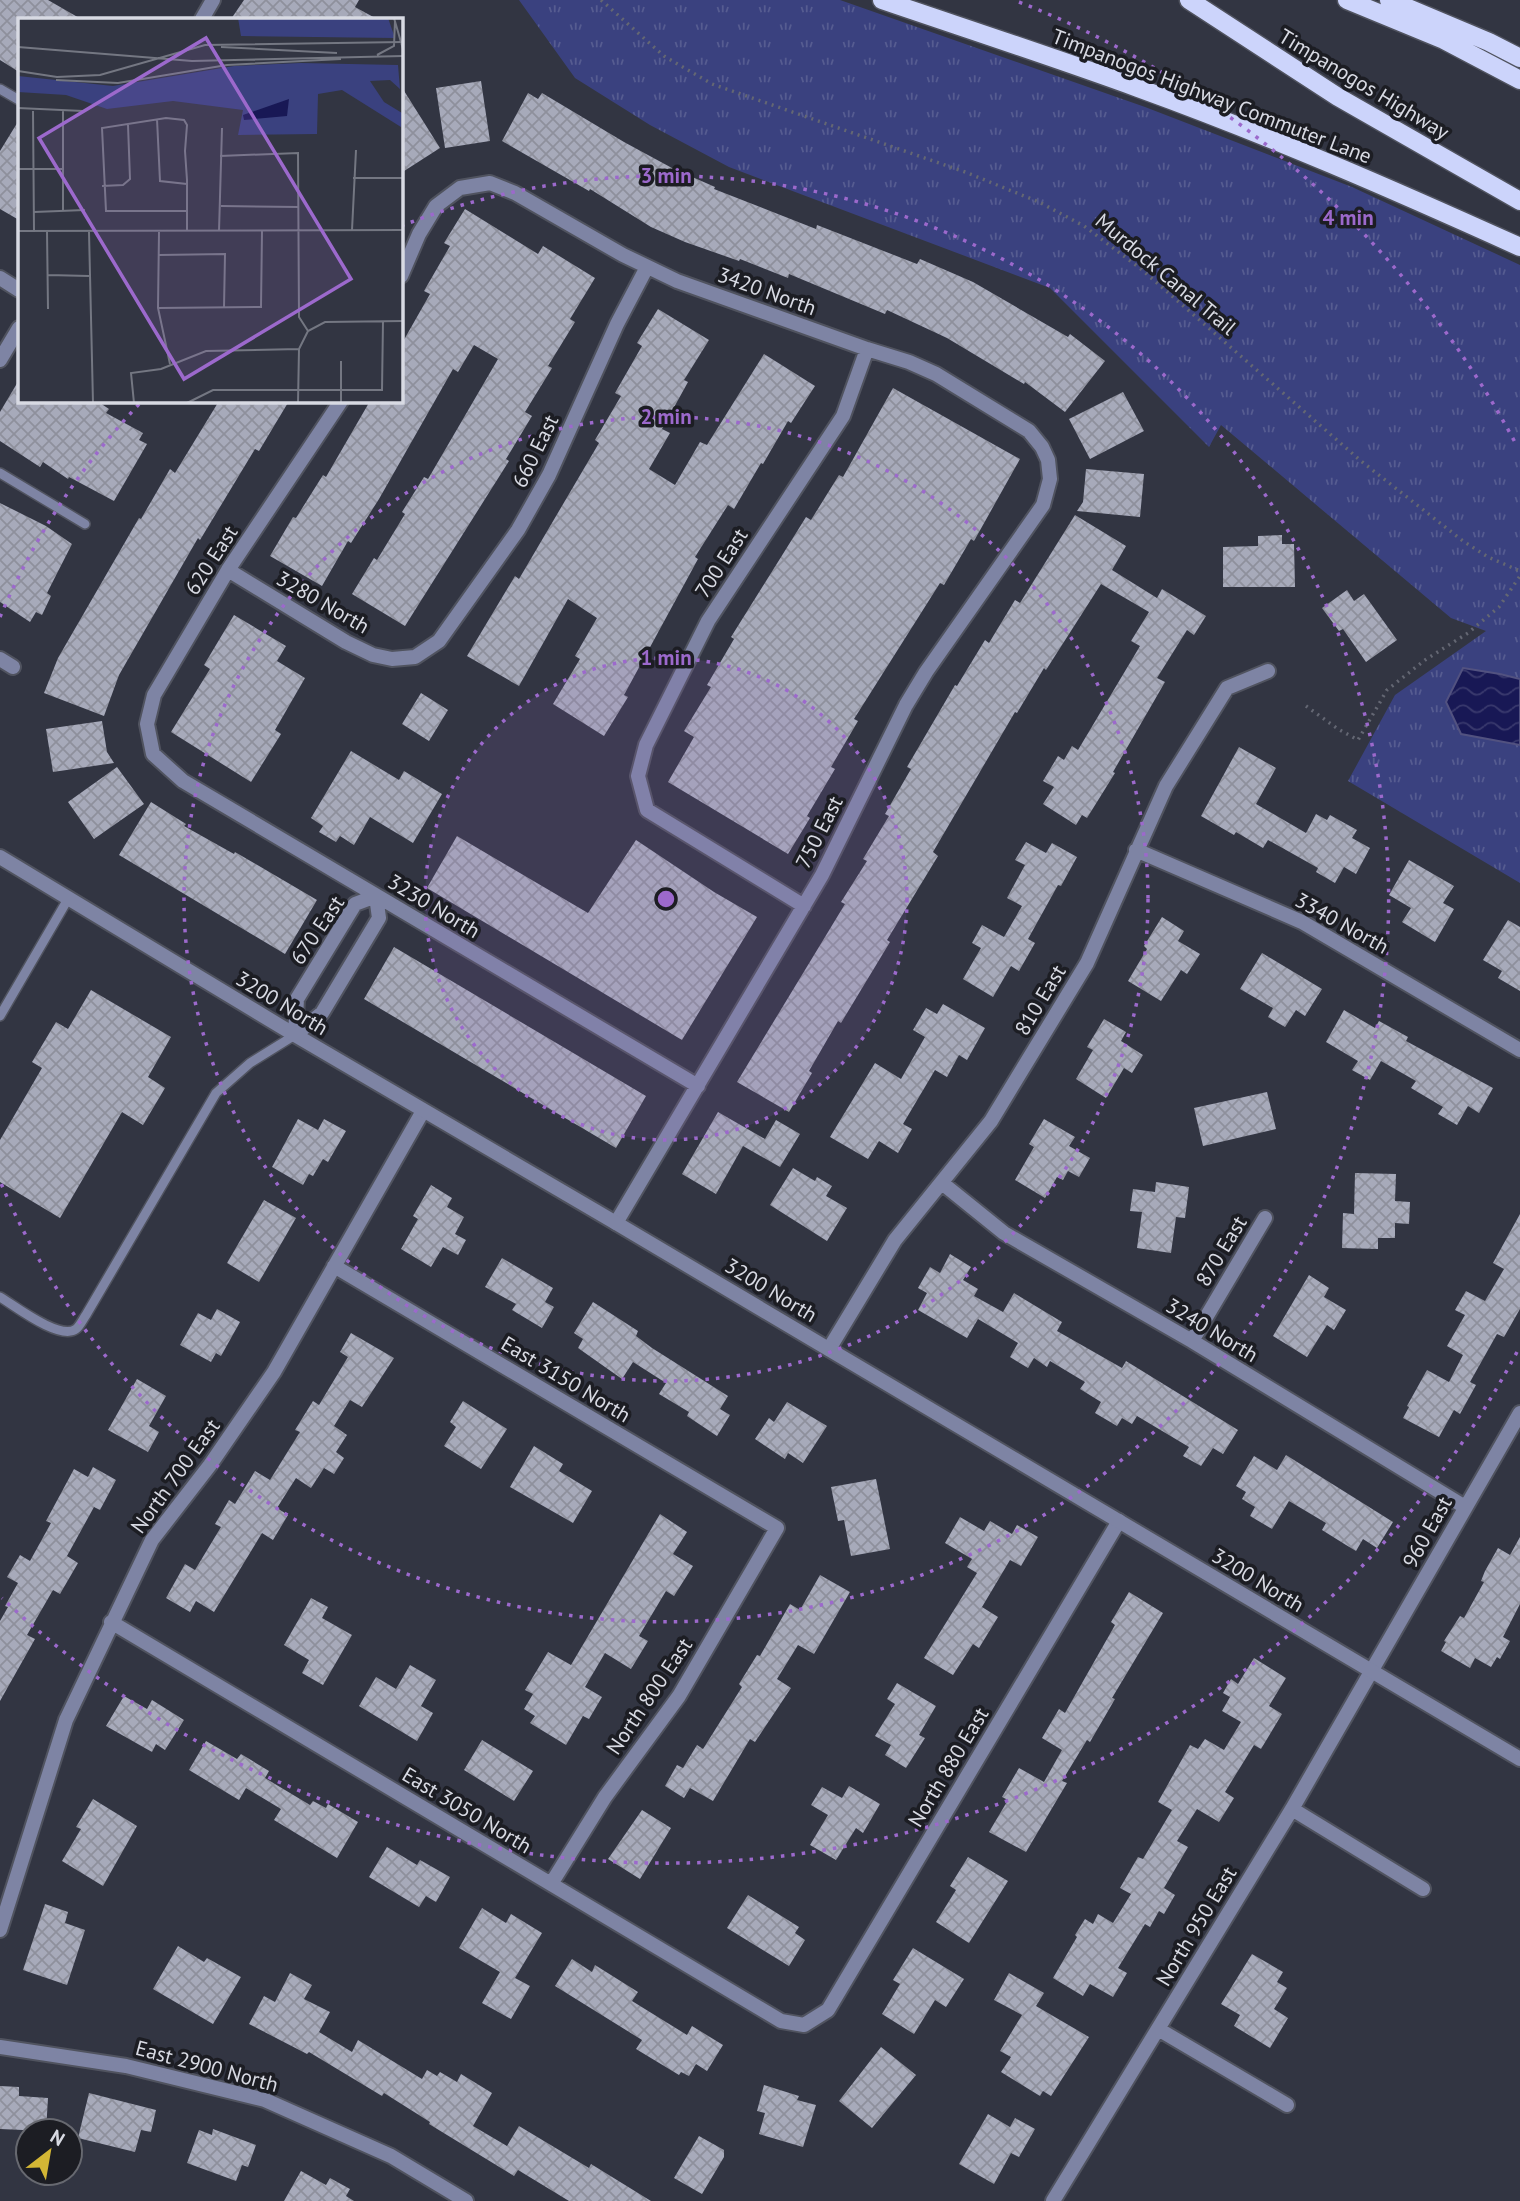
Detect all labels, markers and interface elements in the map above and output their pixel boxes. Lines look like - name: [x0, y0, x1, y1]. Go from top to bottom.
- inset map: [18, 18, 402, 402]
- street label: Timpanogos Highway Commuter Lane: [1048, 22, 1376, 170]
- street label: Timpanogos Highway: [1274, 22, 1454, 146]
- text: 3 min: [640, 162, 692, 189]
- text: 4 min: [1322, 204, 1374, 231]
- street label: Murdock Canal Trail: [1090, 207, 1242, 341]
- street label: 3420 North: [714, 261, 820, 321]
- text: 2 min: [640, 403, 692, 430]
- street label: 660 East: [506, 410, 564, 492]
- street label: 620 East: [179, 520, 243, 600]
- street label: 700 East: [689, 523, 753, 603]
- street label: 3280 North: [272, 565, 374, 639]
- text: 1 min: [640, 644, 692, 671]
- street label: 750 East: [789, 791, 849, 873]
- street label: 3230 North: [383, 868, 485, 944]
- street label: 3340 North: [1290, 886, 1394, 960]
- centre of rings: [654, 887, 678, 911]
- street label: 670 East: [284, 890, 350, 970]
- street label: 810 East: [1008, 960, 1072, 1040]
- street label: 3200 North: [231, 965, 333, 1041]
- street label: 870 East: [1189, 1211, 1253, 1291]
- street label: 3200 North: [720, 1252, 822, 1328]
- street label: 3240 North: [1161, 1292, 1263, 1368]
- street label: East 3150 North: [496, 1330, 636, 1428]
- street label: North 700 East: [124, 1413, 226, 1539]
- street label: 960 East: [1396, 1492, 1458, 1572]
- street label: 3200 North: [1207, 1542, 1309, 1618]
- street label: North 800 East: [600, 1633, 698, 1759]
- street label: North 880 East: [902, 1702, 994, 1832]
- street label: East 3050 North: [397, 1761, 537, 1859]
- street label: North 950 East: [1150, 1861, 1242, 1991]
- street label: East 2900 North: [133, 2034, 281, 2098]
- north arrow: [14, 2117, 84, 2187]
- text: N: [46, 2124, 69, 2151]

